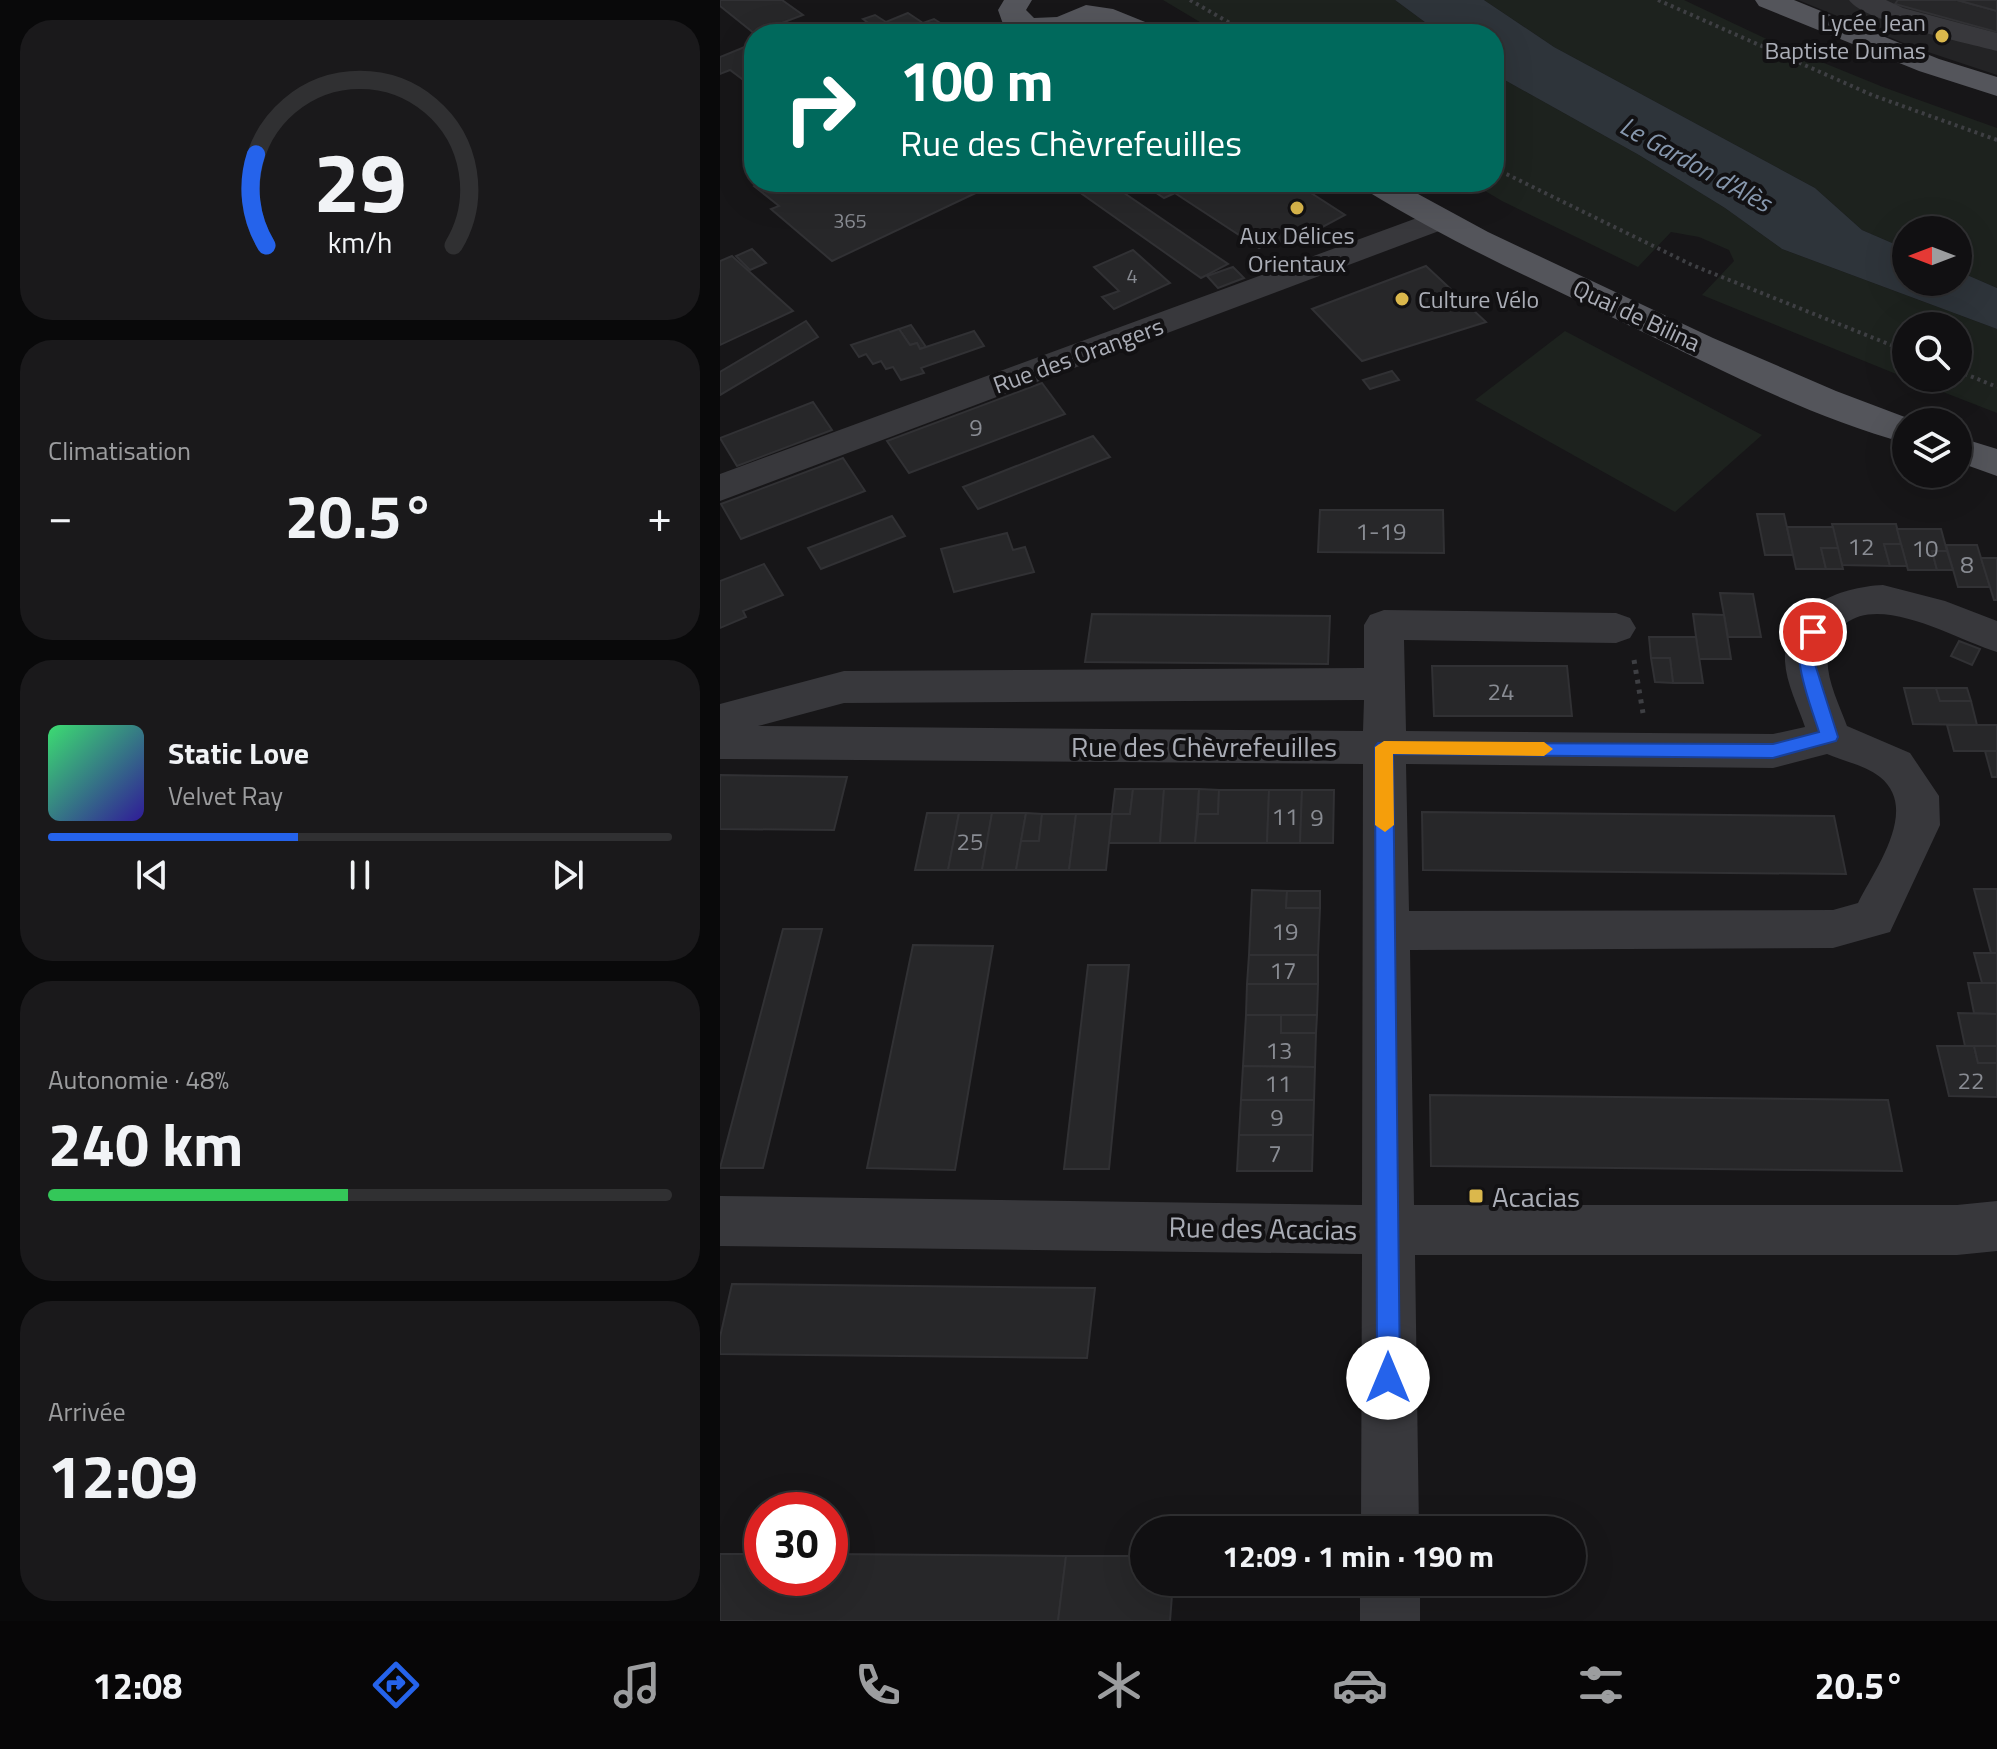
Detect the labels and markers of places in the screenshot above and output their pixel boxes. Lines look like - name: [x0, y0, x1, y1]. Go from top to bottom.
- place label: Lycée Jean Baptiste Dumas: [1764, 4, 1926, 68]
- marker: Lycée Jean Baptiste Dumas: [1933, 27, 1951, 45]
- marker: Aux Délices Orientaux: [1288, 199, 1306, 217]
- place label: Aux Délices Orientaux: [1239, 217, 1355, 281]
- place label: Culture Vélo: [1418, 281, 1539, 317]
- marker: Culture Vélo: [1393, 290, 1411, 308]
- pin: [1779, 598, 1847, 666]
- place label: Acacias: [1492, 1175, 1580, 1218]
- marker: Acacias: [1467, 1187, 1485, 1205]

